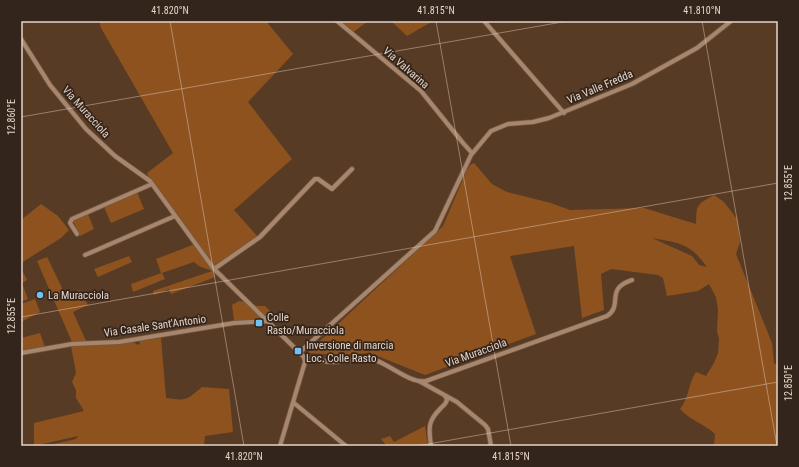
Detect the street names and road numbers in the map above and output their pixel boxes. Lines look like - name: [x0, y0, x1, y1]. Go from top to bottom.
- street label: Via Valvarina: [380, 45, 432, 91]
- street label: Via Valle Fredda: [565, 67, 635, 107]
- street label: Via Muracciola: [60, 84, 112, 140]
- street label: Via Casale Sant'Antonio: [103, 312, 207, 340]
- street label: Via Muracciola: [443, 336, 509, 370]

